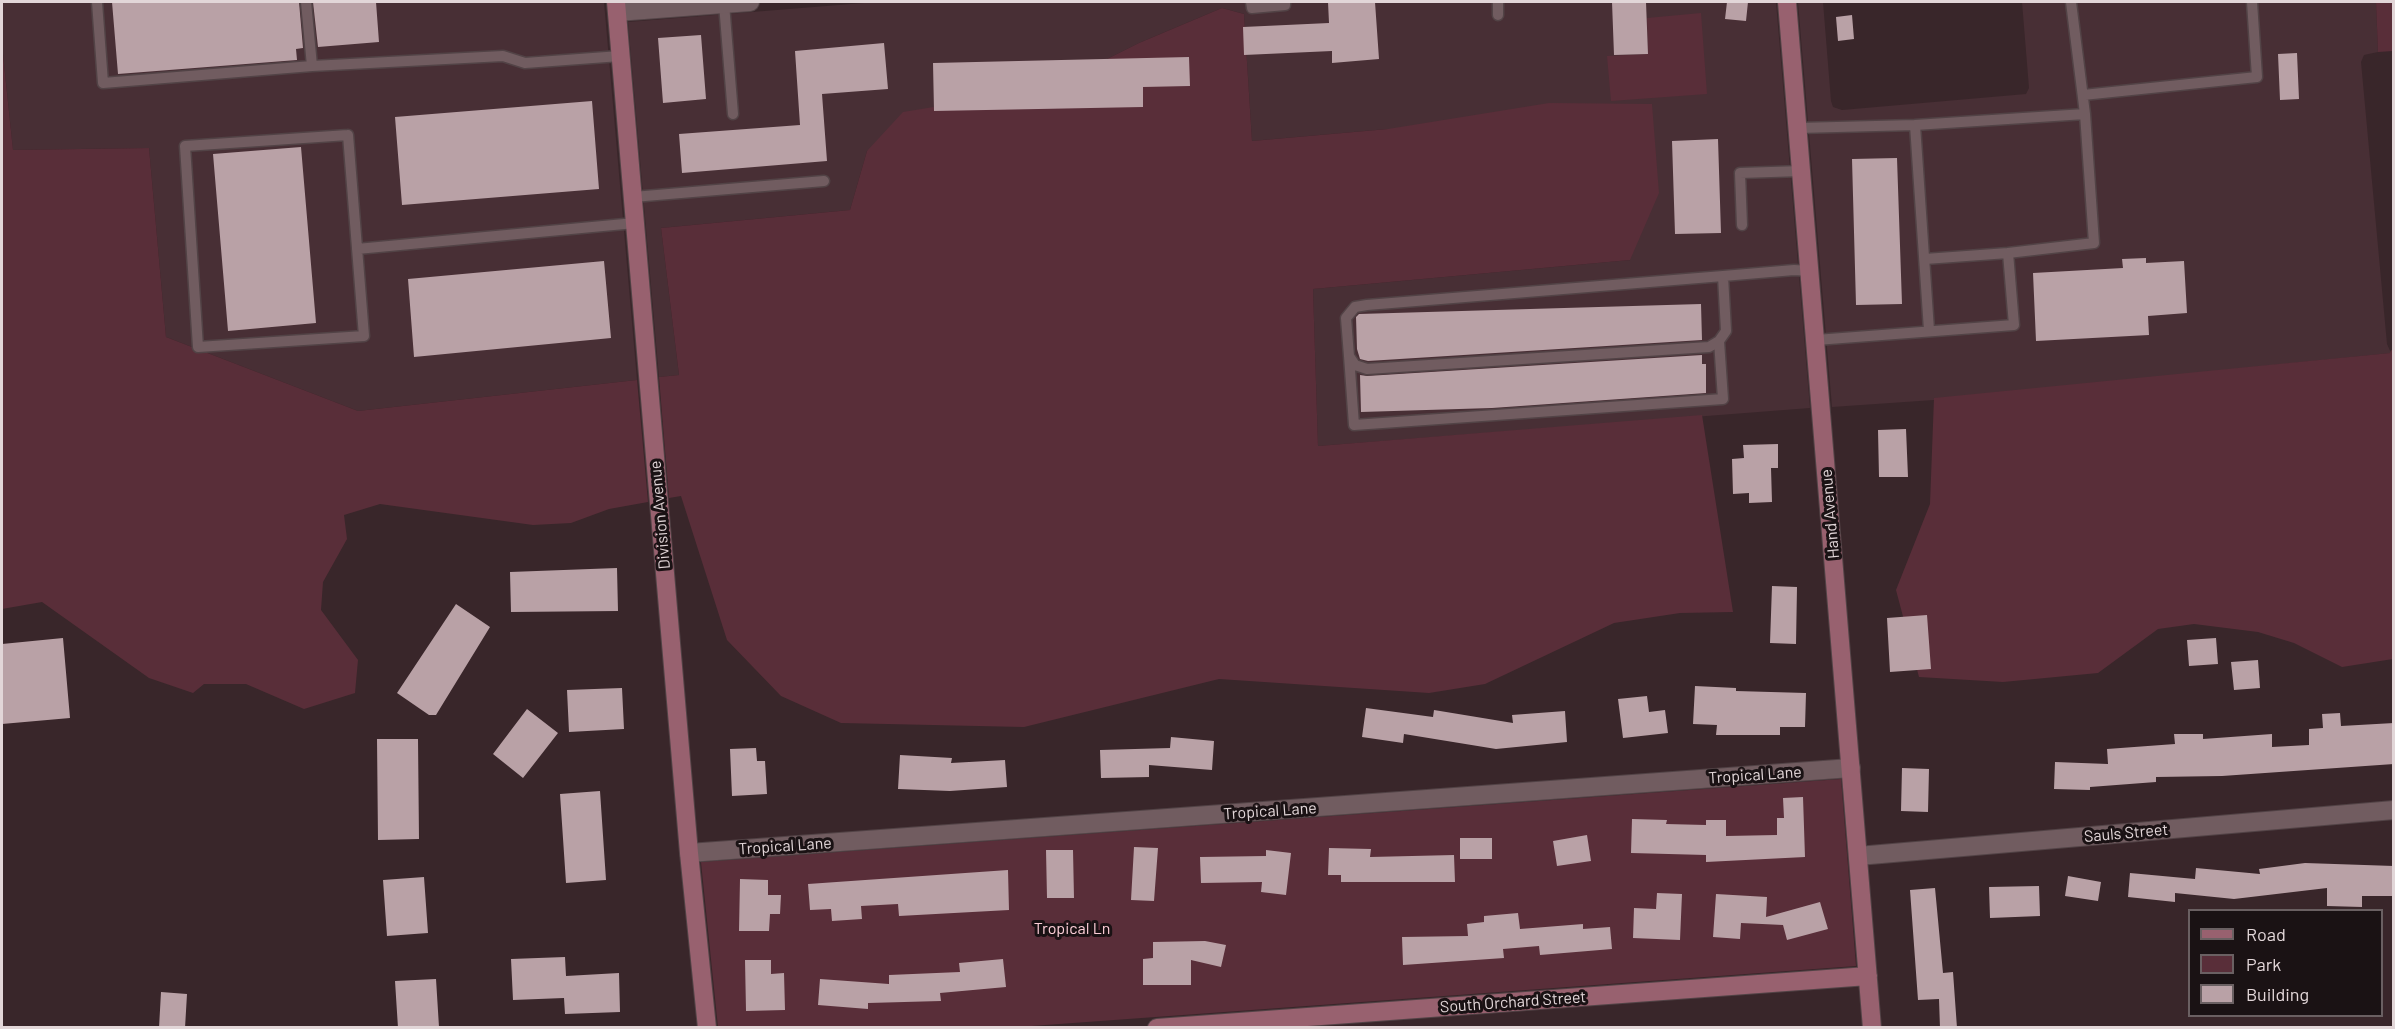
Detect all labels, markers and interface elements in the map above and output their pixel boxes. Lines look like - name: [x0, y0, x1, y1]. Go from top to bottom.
- street label: Division Avenue: [646, 460, 674, 570]
- street label: Hand Avenue: [1817, 468, 1843, 560]
- street label: Tropical Lane: [1708, 762, 1802, 788]
- street label: Tropical Lane: [1223, 798, 1317, 824]
- street label: Sauls Street: [2083, 820, 2169, 846]
- street label: Tropical Lane: [738, 833, 832, 859]
- legend: [2188, 909, 2383, 1017]
- park label: Tropical Ln: [1034, 919, 1110, 939]
- text: Road: [2246, 923, 2286, 945]
- text: Park: [2246, 953, 2281, 975]
- text: Building: [2246, 983, 2309, 1005]
- street label: South Orchard Street: [1439, 987, 1587, 1017]

